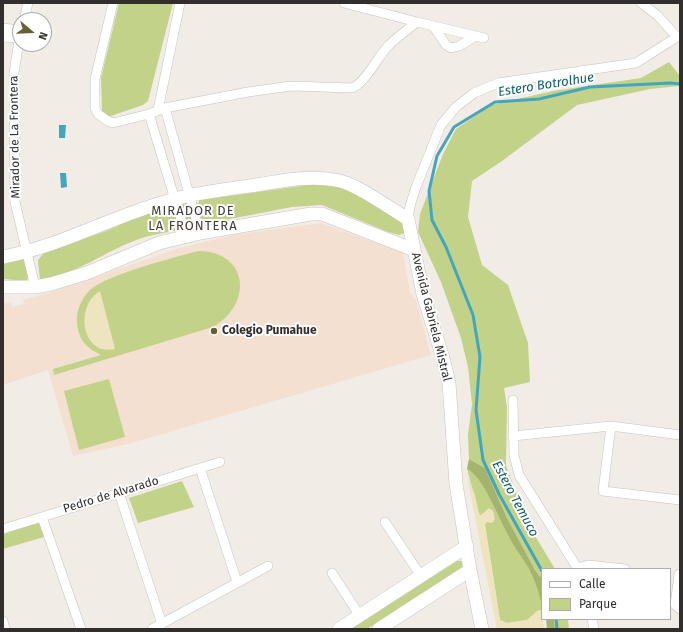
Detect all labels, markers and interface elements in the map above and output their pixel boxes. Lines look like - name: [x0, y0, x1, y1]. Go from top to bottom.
- north arrow: [12, 12, 52, 52]
- text: N: [36, 30, 50, 41]
- water label: Estero Botrolhue: [497, 70, 595, 100]
- street label: Mirador de La Frontera: [7, 75, 23, 199]
- district label: MIRADOR DE LA FRONTERA: [148, 203, 238, 234]
- street label: Avenida Gabriela Mistral: [408, 251, 454, 383]
- place label: Colegio Pumahue: [222, 324, 317, 338]
- marker: Colegio Pumahue: [209, 326, 219, 336]
- water label: Estero Temuco: [488, 458, 542, 540]
- street label: Pedro de Alvarado: [62, 474, 160, 516]
- legend: [541, 568, 671, 620]
- text: Calle: [579, 577, 606, 591]
- text: Parque: [579, 597, 617, 611]

